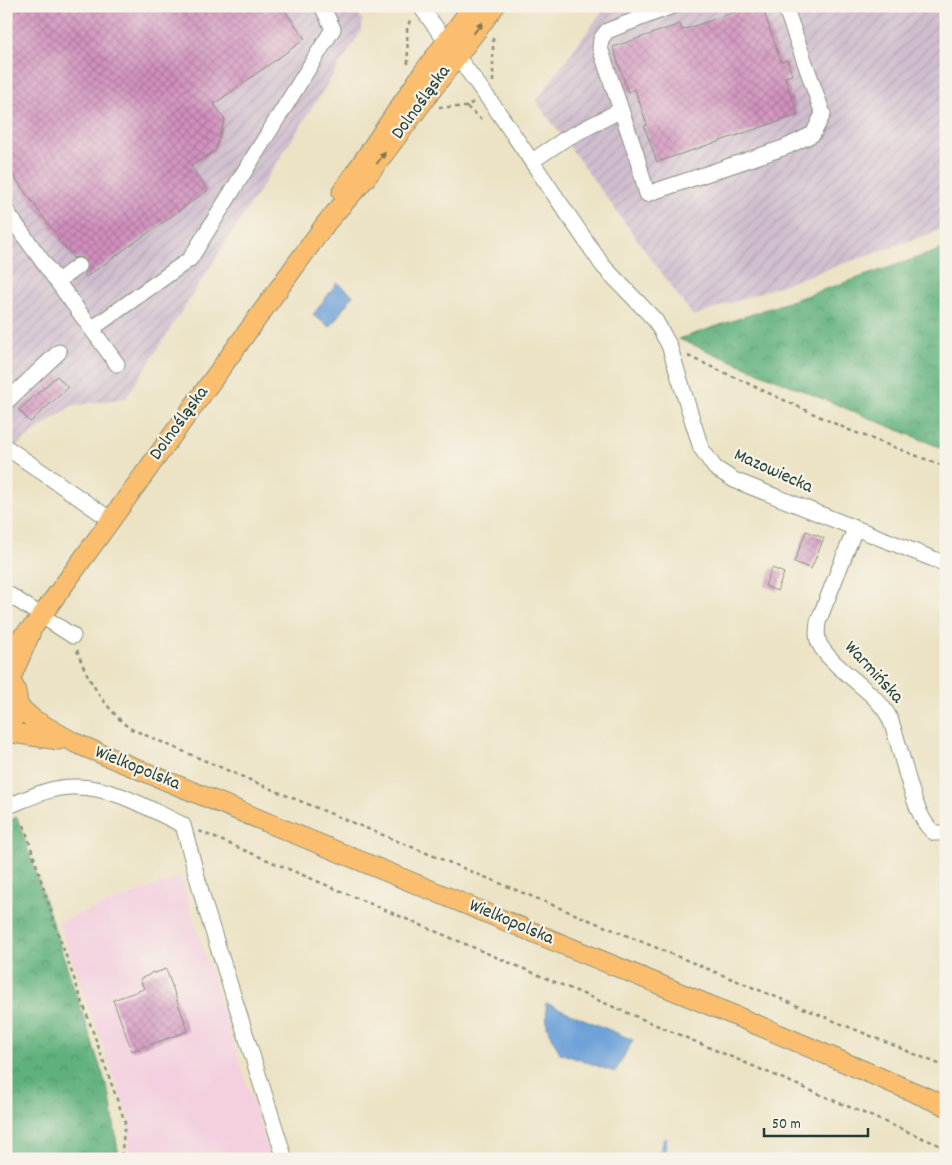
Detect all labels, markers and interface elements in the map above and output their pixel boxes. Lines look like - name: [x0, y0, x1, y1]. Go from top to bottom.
- one-way arrow: [473, 22, 484, 35]
- street label: Dolnośląska: [386, 59, 459, 146]
- one-way arrow: [376, 151, 386, 165]
- street label: Dolnośląska: [144, 380, 217, 467]
- street label: Mazowiecka: [729, 443, 818, 502]
- street label: Warmińska: [837, 636, 910, 711]
- street label: Wielkopolska: [90, 740, 185, 799]
- street label: Wielkopolska: [464, 893, 559, 953]
- scale bar: [764, 1105, 868, 1137]
- text: 50 m: [772, 1114, 801, 1136]

